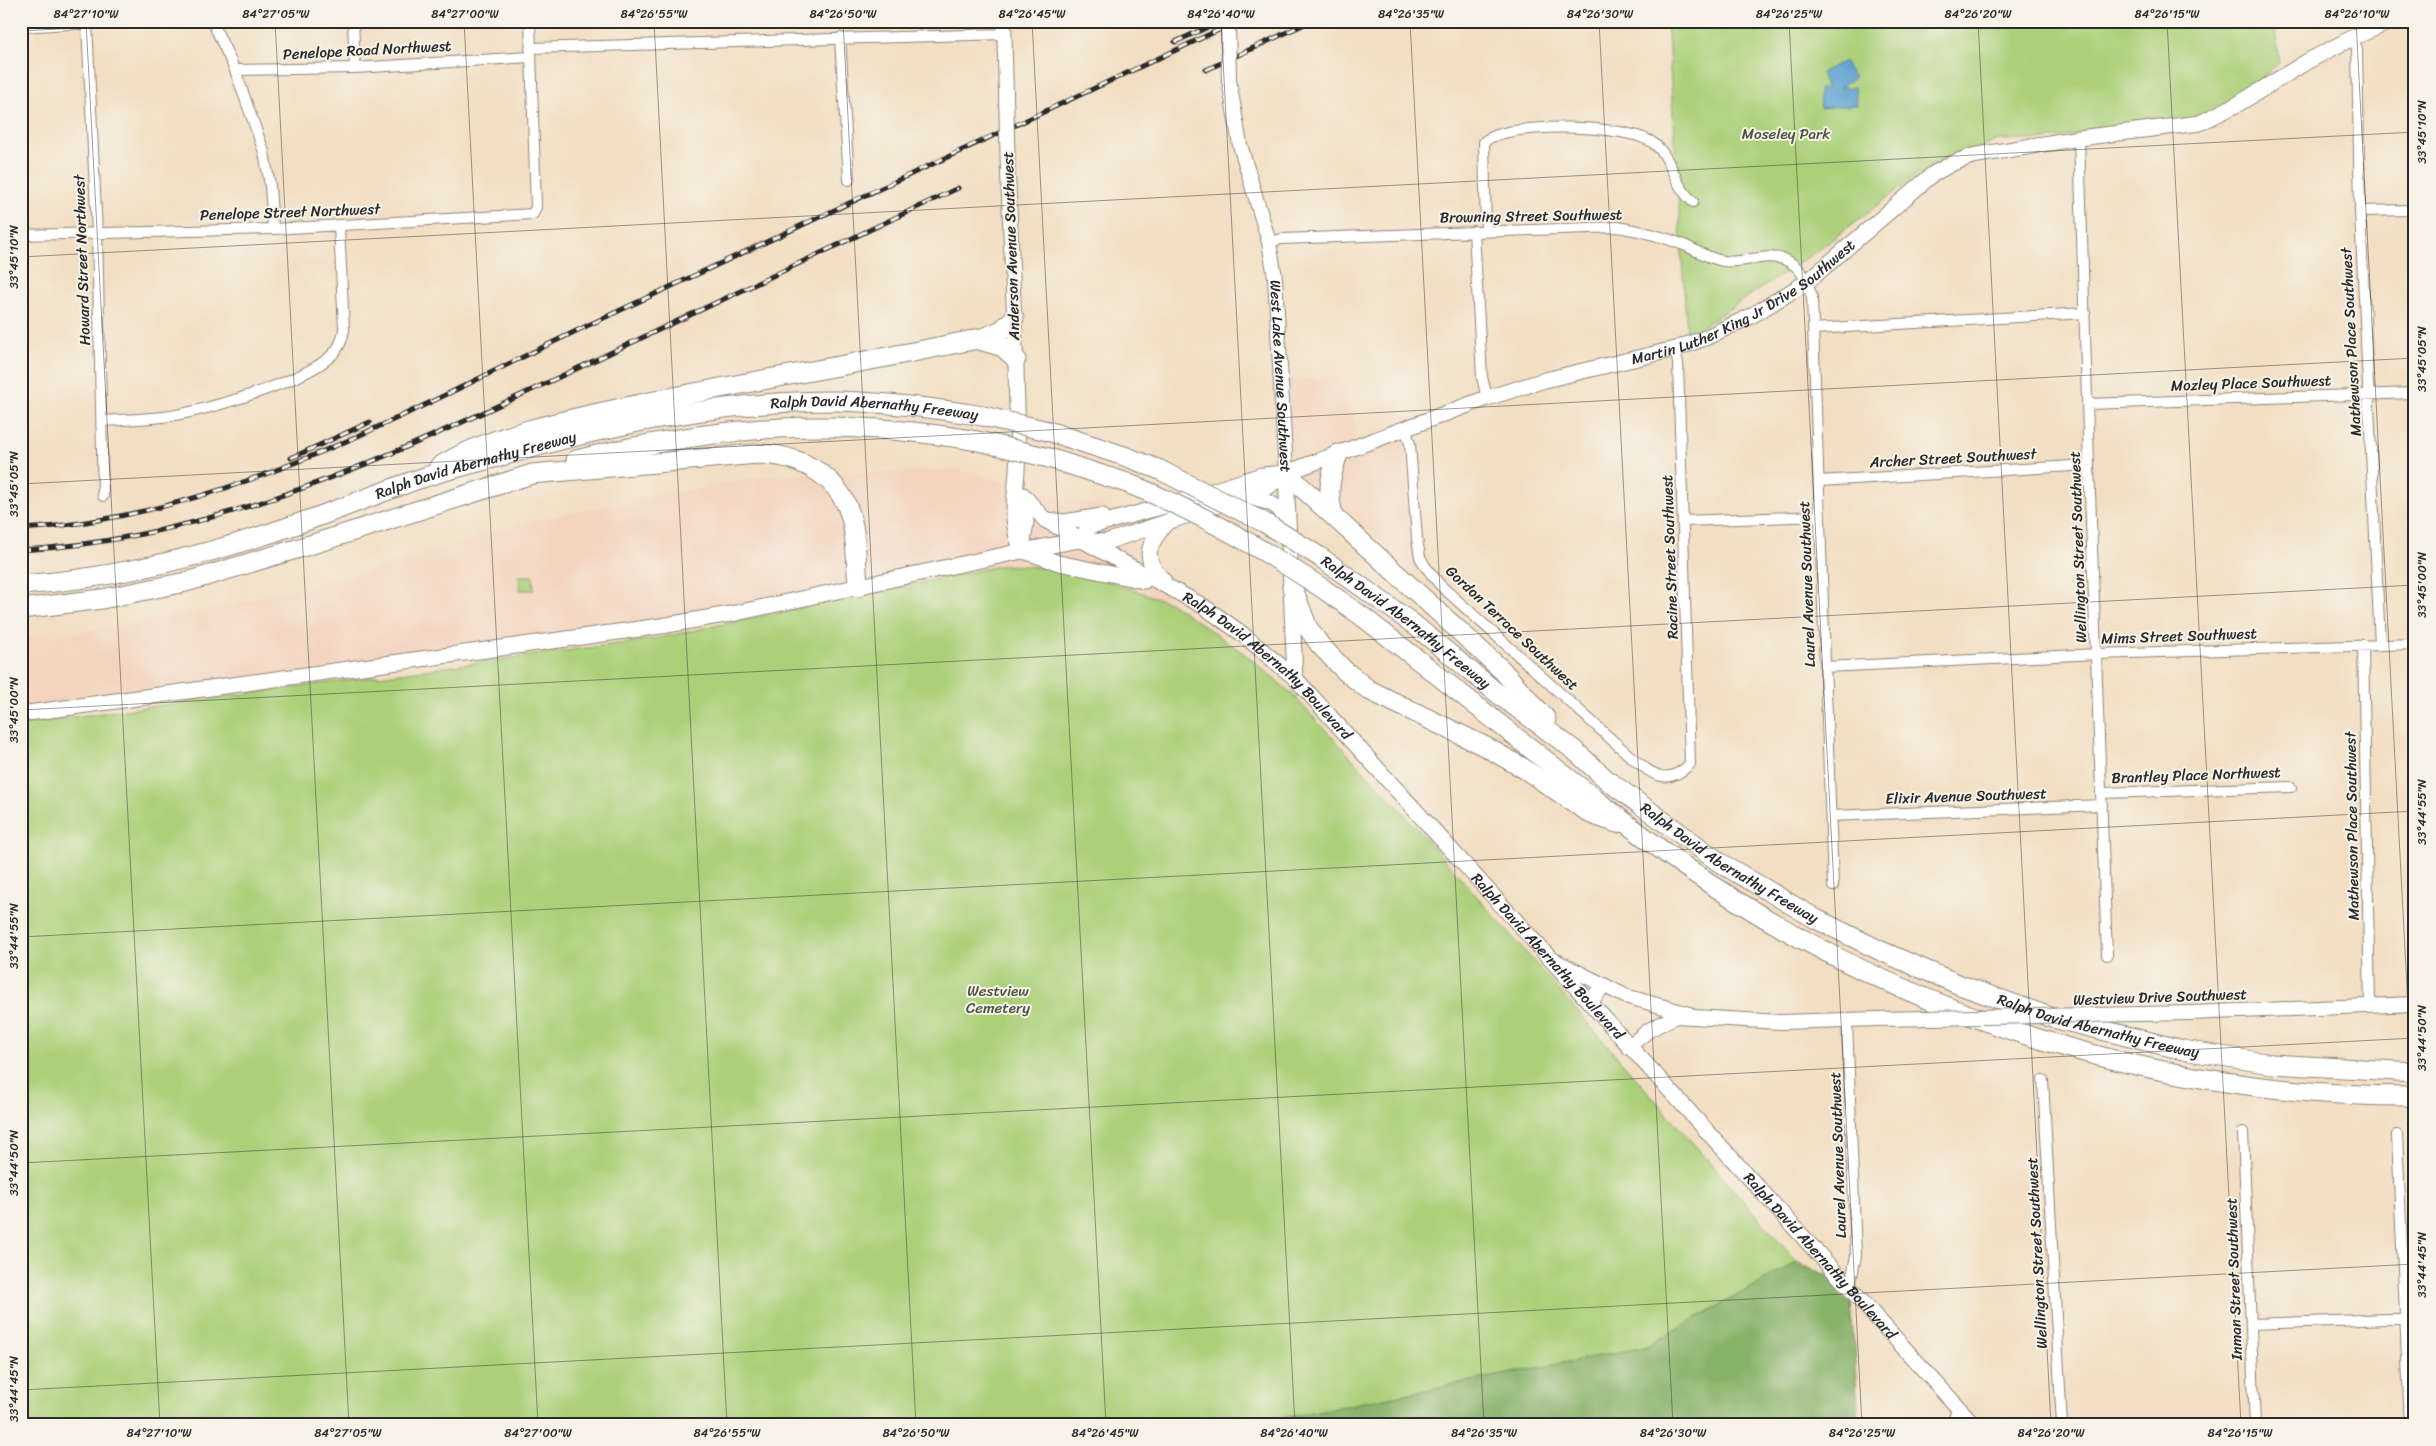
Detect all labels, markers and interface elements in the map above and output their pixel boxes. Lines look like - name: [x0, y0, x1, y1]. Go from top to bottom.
- text: 84°27'10"W: [53, 3, 119, 25]
- text: 84°27'05"W: [242, 3, 310, 25]
- text: 84°27'00"W: [431, 3, 500, 25]
- text: 84°26'55"W: [621, 3, 688, 25]
- text: 84°26'50"W: [809, 3, 877, 25]
- text: 84°26'45"W: [998, 3, 1066, 25]
- text: 84°26'40"W: [1187, 3, 1255, 25]
- text: 84°26'35"W: [1378, 3, 1445, 25]
- text: 84°26'30"W: [1567, 3, 1634, 25]
- text: 84°26'25"W: [1756, 3, 1823, 25]
- text: 84°26'20"W: [1945, 3, 2012, 25]
- text: 84°26'15"W: [2135, 3, 2200, 25]
- text: 84°26'10"W: [2324, 3, 2390, 25]
- street label: Penelope Road Northwest: [282, 33, 452, 67]
- text: 33°45'10"N: [2411, 99, 2433, 164]
- park label: Moseley Park: [1742, 121, 1830, 147]
- street label: Anderson Avenue Southwest: [995, 151, 1027, 342]
- street label: Howard Street Northwest: [66, 173, 98, 346]
- street label: Penelope Street Northwest: [199, 196, 382, 228]
- street label: Browning Street Southwest: [1440, 201, 1623, 231]
- text: 33°45'10"N: [3, 224, 25, 289]
- street label: Martin Luther King Jr Drive Southwest: [1629, 233, 1862, 372]
- street label: Mathewson Place Southwest: [2333, 246, 2369, 437]
- street label: West Lake Avenue Southwest: [1262, 279, 1299, 474]
- text: 33°45'05"N: [2411, 325, 2433, 392]
- street label: Mozley Place Southwest: [2170, 367, 2332, 399]
- street label: Ralph David Abernathy Freeway: [770, 388, 980, 428]
- street label: Ralph David Abernathy Freeway: [371, 424, 579, 507]
- street label: Archer Street Southwest: [1868, 441, 2038, 475]
- text: 33°45'05"N: [3, 450, 25, 517]
- street label: Wellington Street Southwest: [2062, 450, 2094, 643]
- street label: Racine Street Southwest: [1654, 474, 1686, 640]
- street label: Laurel Avenue Southwest: [1791, 500, 1823, 668]
- street label: Ralph David Abernathy Freeway: [1315, 549, 1497, 696]
- text: 33°45'00"N: [2411, 551, 2433, 618]
- street label: Gordon Terrace Southwest: [1439, 559, 1585, 697]
- street label: Ralph David Abernathy Boulevard: [1178, 584, 1359, 747]
- street label: Mims Street Southwest: [2101, 620, 2258, 652]
- text: 33°45'00"N: [3, 676, 25, 743]
- street label: Mathewson Place Southwest: [2337, 730, 2367, 921]
- street label: Brantley Place Northwest: [2111, 759, 2282, 791]
- text: 33°44'55"N: [2411, 778, 2433, 845]
- street label: Elixir Avenue Southwest: [1885, 780, 2047, 812]
- street label: Ralph David Abernathy Freeway: [1635, 795, 1824, 931]
- street label: Ralph David Abernathy Boulevard: [1465, 867, 1632, 1047]
- text: 33°44'55"N: [3, 902, 25, 969]
- park label: Westview Cemetery: [966, 978, 1030, 1021]
- street label: Westview Drive Southwest: [2073, 981, 2248, 1013]
- street label: Ralph David Abernathy Freeway: [1994, 986, 2201, 1065]
- text: 33°44'50"N: [2411, 1004, 2433, 1071]
- street label: Laurel Avenue Southwest: [1822, 1071, 1854, 1239]
- text: 33°44'50"N: [3, 1129, 25, 1196]
- street label: Wellington Street Southwest: [2019, 1156, 2055, 1350]
- street label: Ralph David Abernathy Boulevard: [1737, 1166, 1904, 1346]
- street label: Inman Street Southwest: [2218, 1197, 2250, 1362]
- text: 33°44'45"N: [2411, 1231, 2433, 1298]
- text: 33°44'45"N: [3, 1355, 25, 1422]
- text: 84°27'10"W: [126, 1422, 192, 1444]
- text: 84°27'05"W: [314, 1422, 382, 1444]
- text: 84°27'00"W: [504, 1422, 573, 1444]
- text: 84°26'55"W: [694, 1422, 761, 1444]
- text: 84°26'50"W: [882, 1422, 950, 1444]
- text: 84°26'45"W: [1071, 1422, 1139, 1444]
- text: 84°26'40"W: [1260, 1422, 1328, 1444]
- text: 84°26'35"W: [1451, 1422, 1518, 1444]
- text: 84°26'30"W: [1640, 1422, 1707, 1444]
- text: 84°26'25"W: [1829, 1422, 1896, 1444]
- text: 84°26'20"W: [2018, 1422, 2085, 1444]
- text: 84°26'15"W: [2208, 1422, 2273, 1444]

